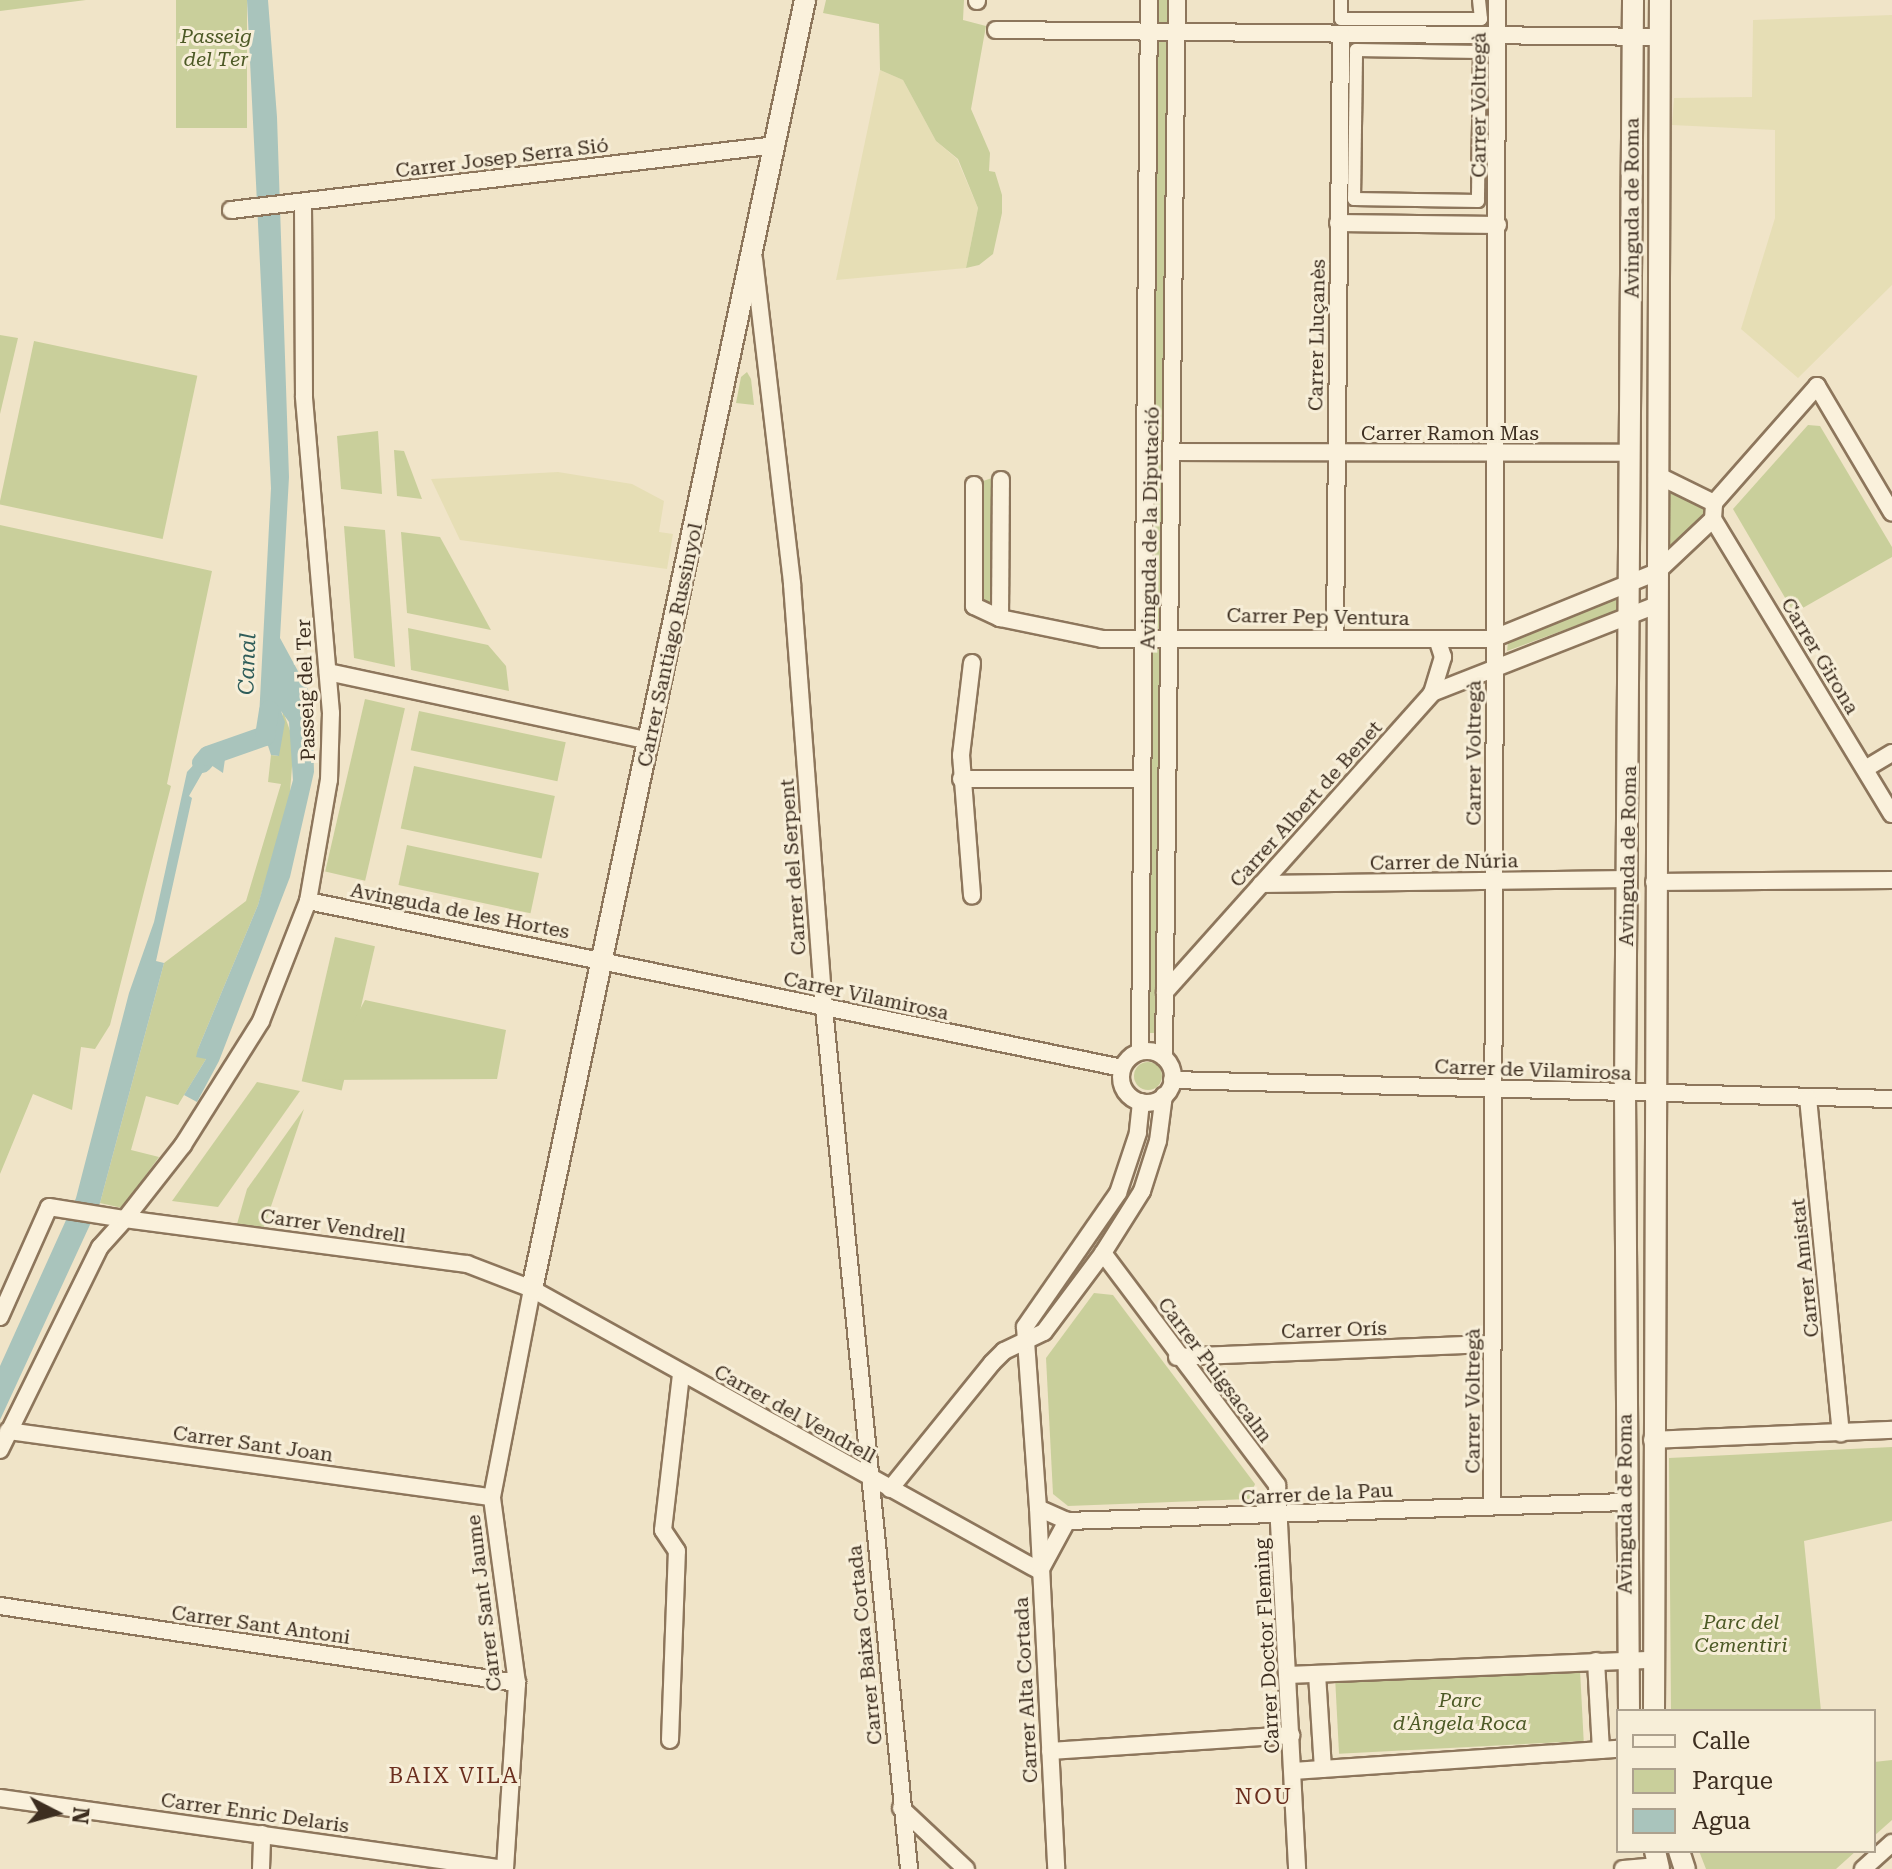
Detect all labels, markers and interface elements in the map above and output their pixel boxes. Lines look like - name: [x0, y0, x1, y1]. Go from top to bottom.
- park label: Passeig del Ter: [180, 25, 252, 72]
- street label: Carrer Voltregà: [1467, 32, 1491, 178]
- street label: Avinguda de Roma: [1620, 118, 1644, 298]
- street label: Carrer Josep Serra Sió: [394, 133, 610, 183]
- street label: Carrer Lluçanès: [1304, 259, 1330, 411]
- street label: Avinguda de la Diputació: [1136, 406, 1164, 650]
- street label: Carrer Ramon Mas: [1361, 421, 1539, 445]
- street label: Carrer Santiago Russinyol: [632, 521, 708, 769]
- street label: Carrer Girona: [1776, 593, 1864, 719]
- street label: Carrer Pep Ventura: [1226, 603, 1410, 631]
- street label: Passeig del Ter: [292, 619, 320, 761]
- water label: Canal: [233, 633, 261, 695]
- street label: Carrer Voltregà: [1462, 680, 1486, 826]
- street label: Carrer Albert de Benet: [1225, 716, 1387, 892]
- street label: Avinguda de Roma: [1614, 765, 1642, 947]
- street label: Carrer del Serpent: [775, 778, 811, 956]
- street label: Carrer de Núria: [1370, 849, 1518, 875]
- street label: Avinguda de les Hortes: [349, 878, 571, 944]
- street label: Carrer Vilamirosa: [781, 967, 951, 1025]
- street label: Carrer de Vilamirosa: [1434, 1055, 1632, 1085]
- street label: Carrer Amistat: [1786, 1197, 1824, 1339]
- street label: Carrer Vendrell: [259, 1204, 407, 1248]
- street label: Carrer Puigsacalm: [1153, 1293, 1277, 1447]
- street label: Carrer Orís: [1281, 1316, 1387, 1344]
- street label: Carrer Voltregà: [1461, 1328, 1485, 1474]
- street label: Carrer del Vendrell: [710, 1360, 880, 1468]
- street label: Avinguda de Roma: [1613, 1414, 1637, 1594]
- street label: Carrer Sant Joan: [171, 1421, 335, 1467]
- street label: Carrer de la Pau: [1240, 1478, 1394, 1510]
- street label: Carrer Sant Jaume: [461, 1513, 507, 1693]
- street label: Carrer Doctor Fleming: [1249, 1538, 1285, 1754]
- street label: Carrer Baixa Cortada: [843, 1544, 887, 1746]
- street label: Carrer Alta Cortada: [1009, 1596, 1043, 1784]
- street label: Carrer Sant Antoni: [170, 1601, 352, 1649]
- park label: Parc del Cementiri: [1695, 1611, 1787, 1658]
- park label: Parc d'Àngela Roca: [1393, 1689, 1527, 1736]
- legend: [1616, 1709, 1876, 1853]
- text: Calle: [1692, 1727, 1750, 1755]
- district label: BAIX VILA: [389, 1763, 519, 1789]
- text: Parque: [1692, 1767, 1773, 1795]
- north arrow: [16, 1773, 96, 1853]
- district label: NOU: [1235, 1784, 1293, 1810]
- street label: Carrer Enric Delaris: [159, 1788, 351, 1838]
- text: N: [67, 1806, 94, 1825]
- text: Agua: [1692, 1807, 1751, 1835]

